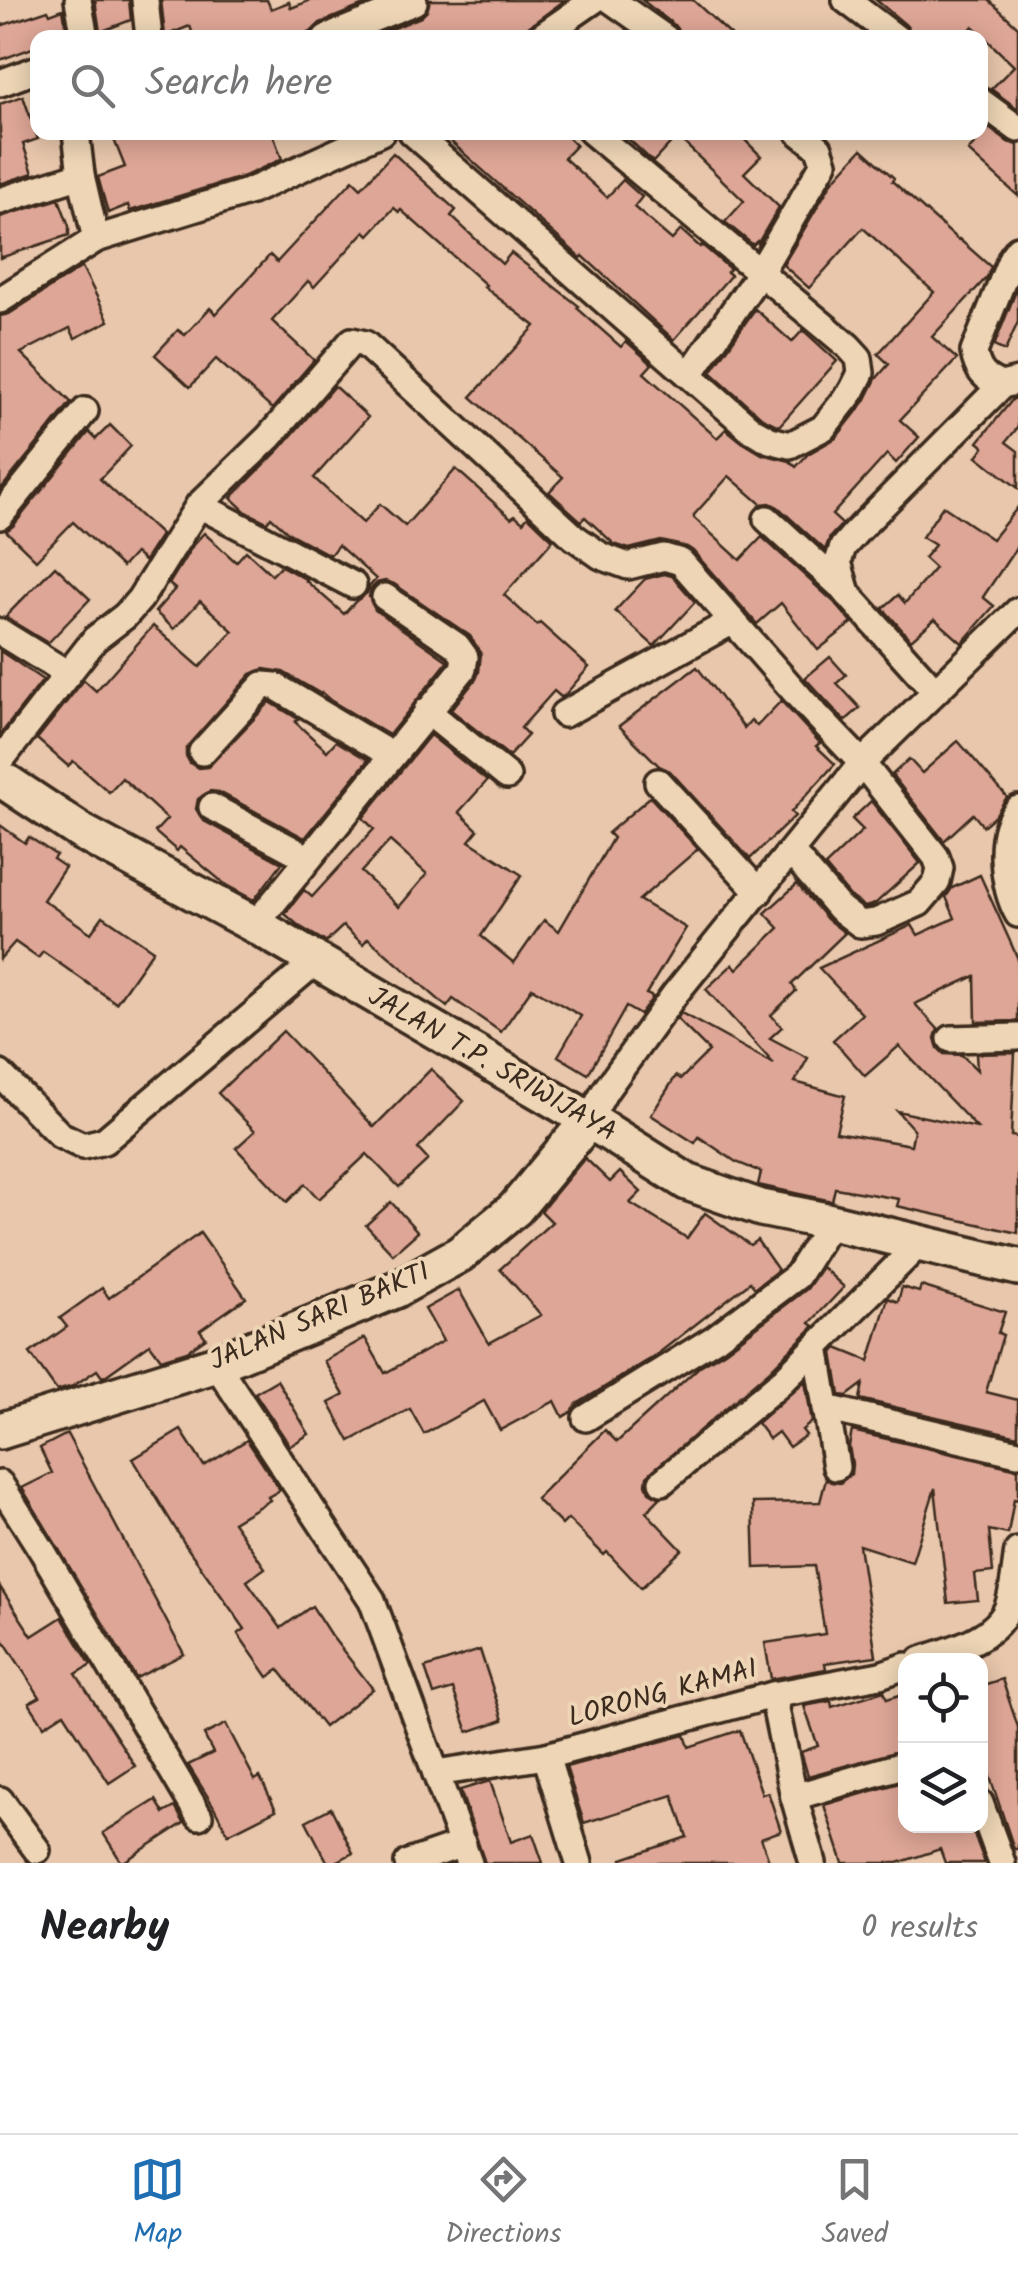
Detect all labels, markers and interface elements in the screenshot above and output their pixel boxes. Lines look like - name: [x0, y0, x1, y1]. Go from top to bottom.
- search box: [30, 30, 988, 140]
- text: Search here: [145, 55, 332, 115]
- icon: search: [65, 58, 120, 113]
- street label: JALAN T.P. SRIWIJAYA: [359, 975, 625, 1155]
- street label: JALAN SARI BAKTI: [203, 1250, 437, 1384]
- street label: LORONG KAMAI: [563, 1647, 763, 1741]
- map controls: [898, 1653, 988, 1833]
- button: locate: [898, 1653, 988, 1743]
- button: layers: [898, 1743, 988, 1833]
- text: Nearby: [40, 1895, 169, 1962]
- text: 0 results: [861, 1903, 978, 1954]
- tab: Map: [130, 2152, 185, 2257]
- tab: Directions: [445, 2152, 561, 2257]
- tab: Saved: [822, 2152, 888, 2257]

